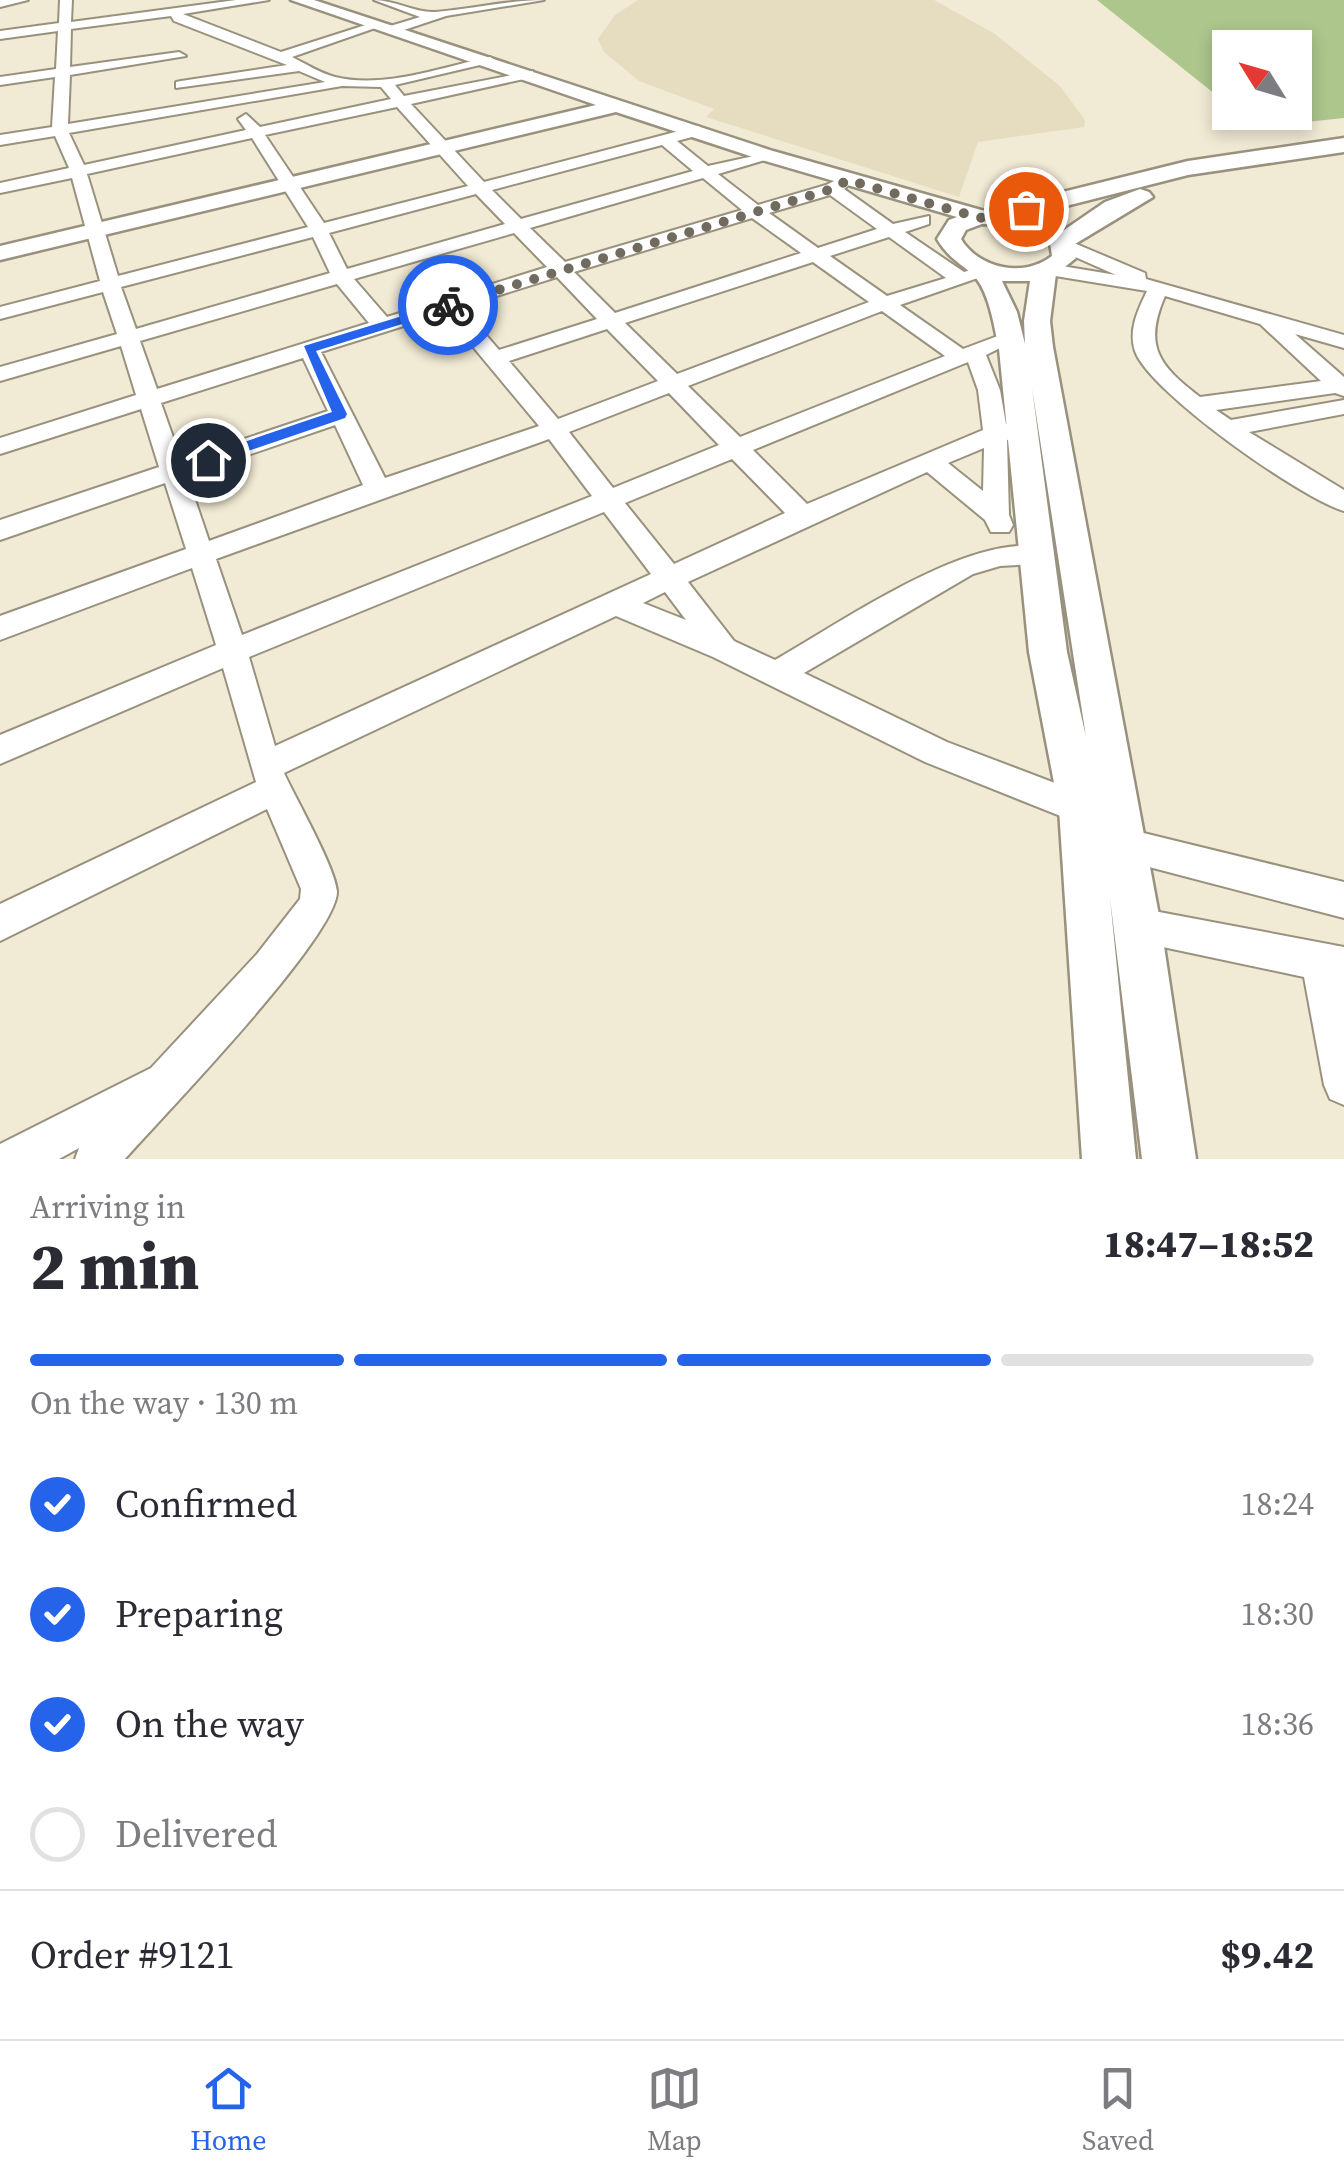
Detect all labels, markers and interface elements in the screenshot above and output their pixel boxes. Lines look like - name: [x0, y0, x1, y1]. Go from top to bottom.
- north arrow: [1212, 30, 1312, 130]
- map controls: [1212, 30, 1312, 130]
- pin: [984, 167, 1069, 252]
- icon: bag: [999, 182, 1054, 237]
- courier: [398, 255, 498, 355]
- icon: bike: [421, 278, 476, 333]
- pin: [166, 418, 251, 503]
- icon: home: [181, 433, 236, 488]
- text: Arriving in: [30, 1185, 185, 1229]
- text: 18:47–18:52: [1103, 1218, 1314, 1270]
- text: 2 min: [30, 1222, 200, 1311]
- text: On the way · 130 m: [30, 1381, 298, 1425]
- icon: check: [30, 1477, 85, 1532]
- text: Confirmed: [115, 1478, 297, 1530]
- text: 18:24: [1240, 1482, 1314, 1526]
- icon: check: [30, 1587, 85, 1642]
- text: Preparing: [115, 1588, 283, 1640]
- text: 18:30: [1240, 1592, 1314, 1636]
- icon: check: [30, 1697, 85, 1752]
- text: On the way: [115, 1698, 304, 1750]
- text: 18:36: [1240, 1702, 1314, 1746]
- text: Delivered: [115, 1808, 278, 1860]
- text: Order #9121: [30, 1929, 234, 1981]
- text: $9.42: [1220, 1929, 1314, 1981]
- tab: Home: [190, 2061, 267, 2159]
- tab: Map: [647, 2061, 702, 2159]
- tab: Saved: [1082, 2061, 1154, 2159]

